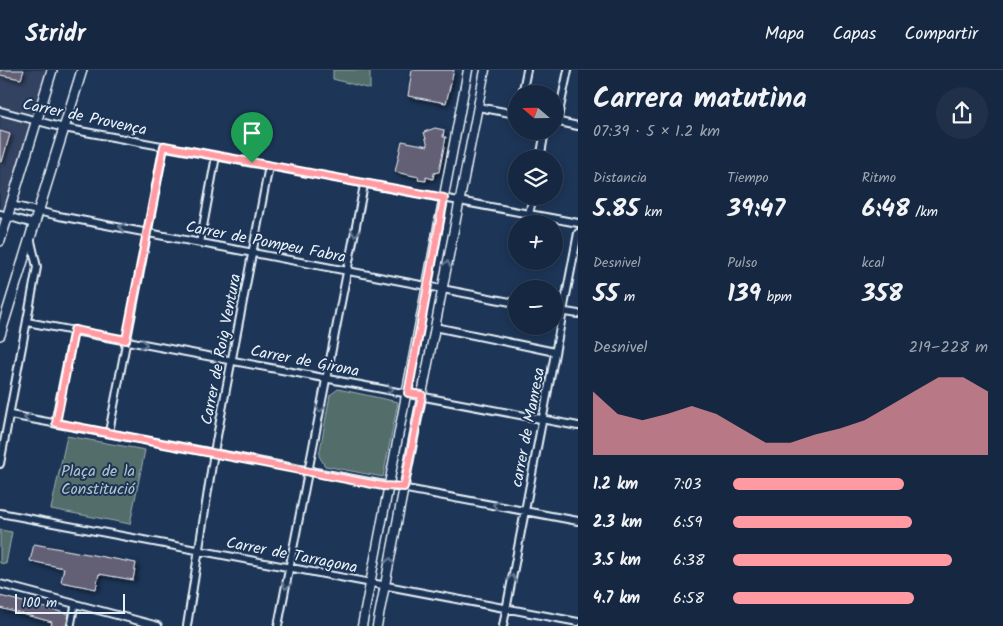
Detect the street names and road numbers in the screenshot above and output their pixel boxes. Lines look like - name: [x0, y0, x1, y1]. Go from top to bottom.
- street label: Carrer de Provença: [20, 92, 149, 143]
- street label: Carrer de Pompeu Fabra: [183, 215, 348, 270]
- street label: Carrer de Roig Ventura: [195, 272, 248, 427]
- street label: Carrer de Girona: [248, 339, 361, 384]
- street label: carrer de Manresa: [505, 365, 552, 489]
- street label: Carrer de Tarragona: [224, 530, 359, 580]

